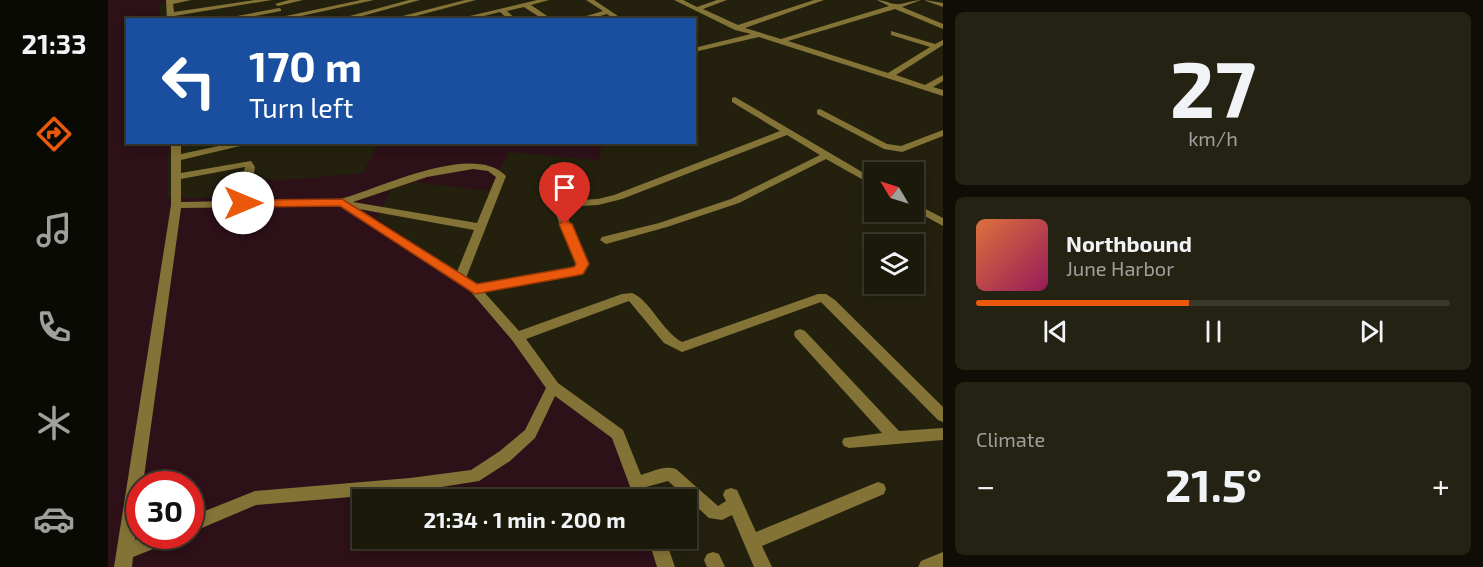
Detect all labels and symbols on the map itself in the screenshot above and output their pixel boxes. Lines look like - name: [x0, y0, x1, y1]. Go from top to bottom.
- pin: [539, 162, 590, 224]
- north arrow: [864, 162, 924, 222]
- position arrow: [211, 171, 275, 235]
- speed limit sign: 30: [126, 471, 204, 549]

